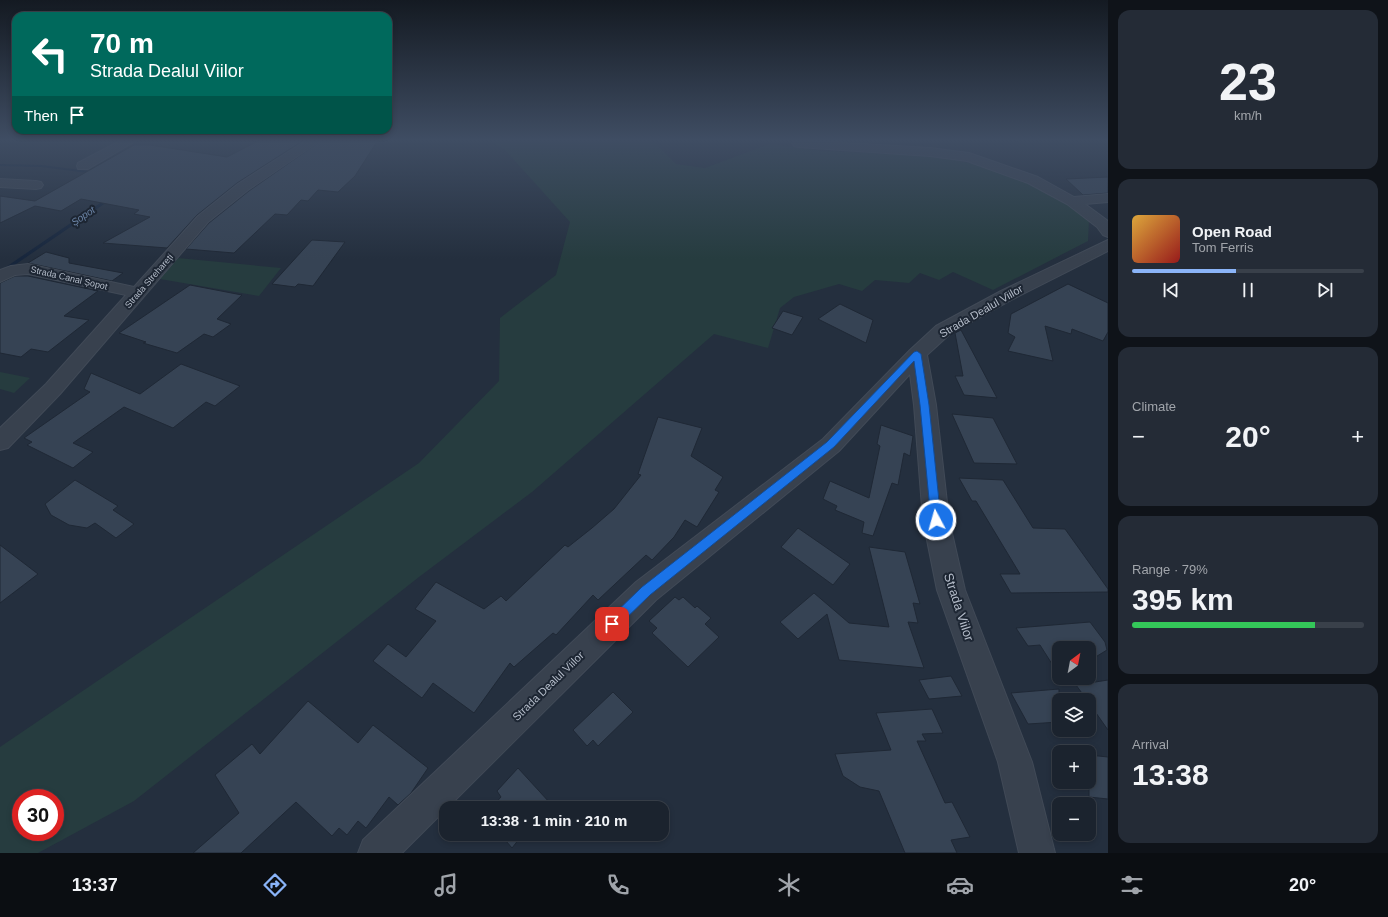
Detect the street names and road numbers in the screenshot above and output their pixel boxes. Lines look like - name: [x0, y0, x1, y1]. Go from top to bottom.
- street label: Strada Strehareți: [123, 252, 175, 310]
- street label: Strada Canal Șopot: [30, 264, 109, 292]
- street label: Strada Dealul Viilor: [937, 282, 1025, 340]
- street label: Strada Viilor: [941, 571, 977, 644]
- street label: Strada Dealul Viilor: [510, 649, 586, 723]

